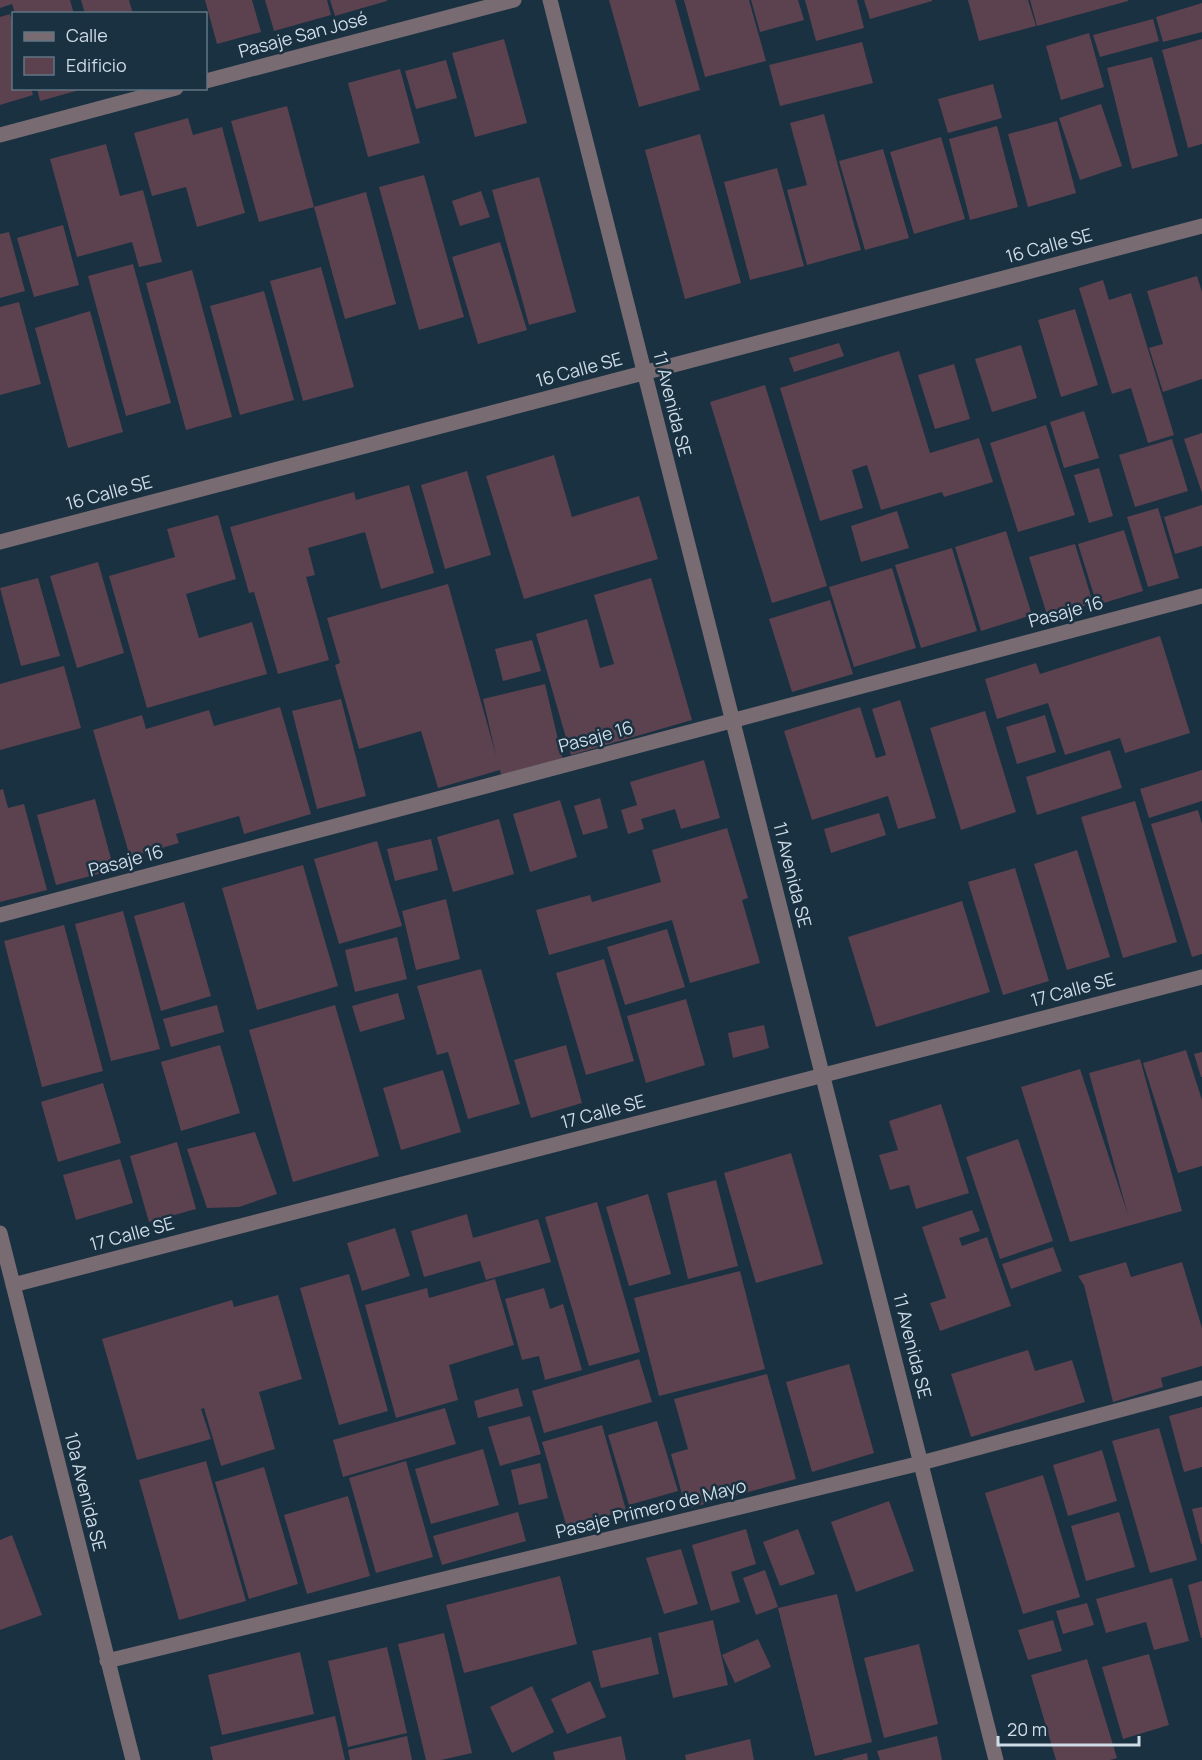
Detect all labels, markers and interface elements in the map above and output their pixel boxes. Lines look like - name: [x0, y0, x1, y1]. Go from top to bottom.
- street label: Pasaje San José: [235, 5, 370, 63]
- legend: [12, 12, 207, 90]
- text: Calle: [66, 23, 108, 47]
- text: Edificio: [66, 53, 127, 77]
- street label: 16 Calle SE: [1003, 222, 1095, 268]
- street label: 16 Calle SE: [533, 346, 625, 392]
- street label: 11 Avenida SE: [648, 349, 698, 459]
- street label: 16 Calle SE: [63, 469, 155, 515]
- street label: Pasaje 16: [1026, 590, 1106, 633]
- street label: Pasaje 16: [556, 715, 636, 758]
- street label: 11 Avenida SE: [768, 820, 818, 930]
- street label: Pasaje 16: [86, 839, 166, 882]
- street label: 17 Calle SE: [1028, 966, 1118, 1012]
- street label: 17 Calle SE: [558, 1088, 648, 1134]
- street label: 17 Calle SE: [87, 1210, 177, 1256]
- street label: 11 Avenida SE: [888, 1291, 938, 1401]
- street label: 10a Avenida SE: [60, 1430, 112, 1554]
- street label: Pasaje Primero de Mayo: [553, 1473, 749, 1543]
- scale bar: [998, 1709, 1139, 1747]
- text: 20 m: [1007, 1717, 1047, 1741]

